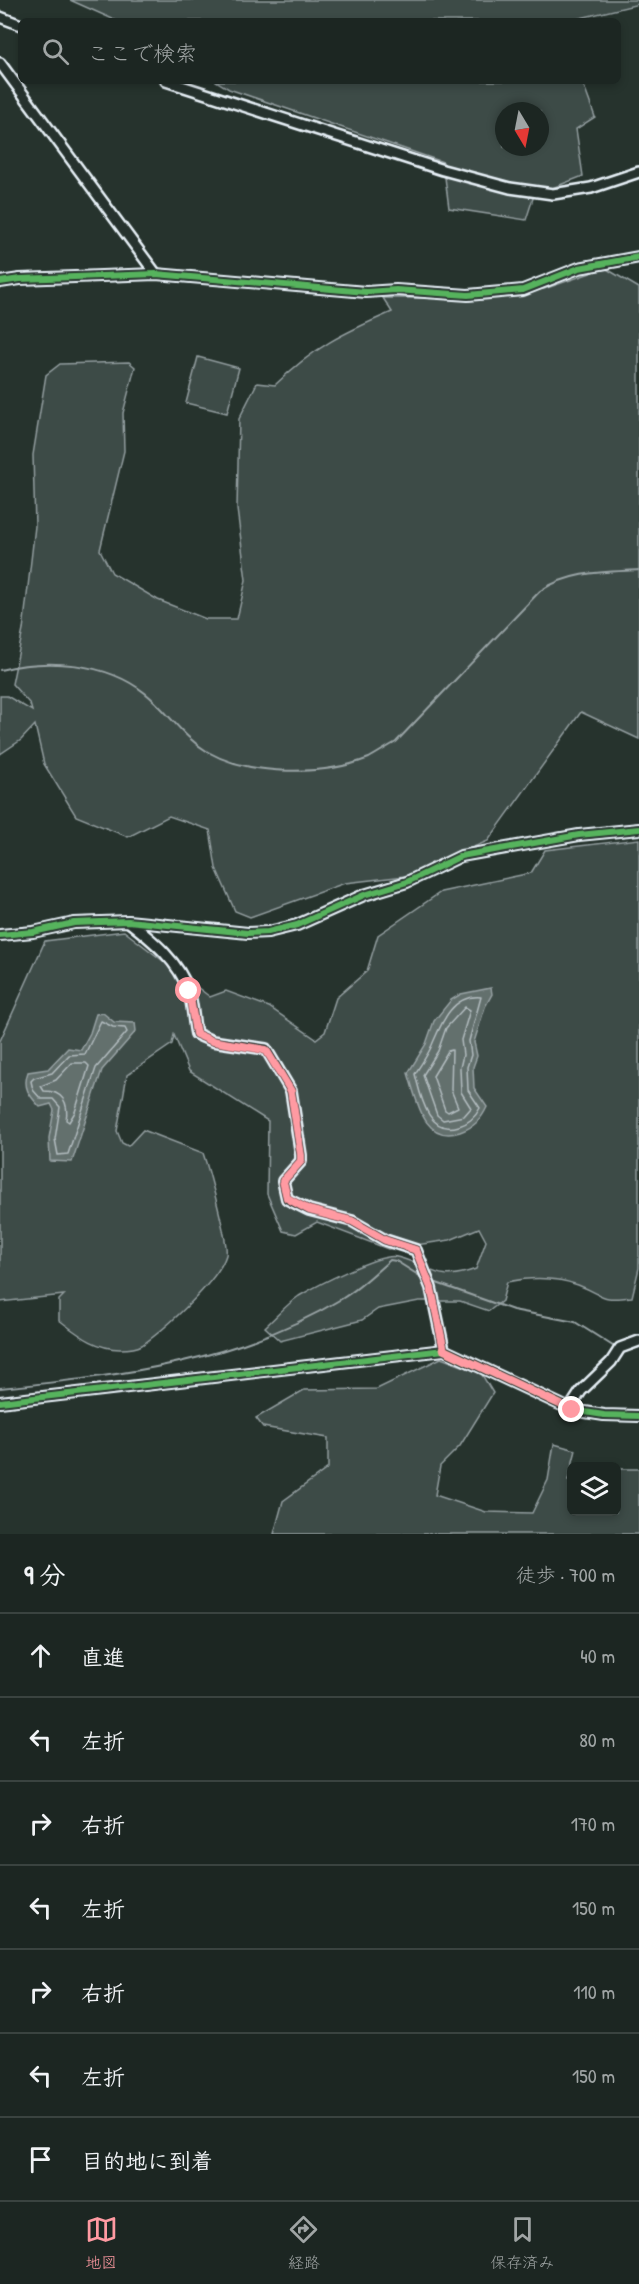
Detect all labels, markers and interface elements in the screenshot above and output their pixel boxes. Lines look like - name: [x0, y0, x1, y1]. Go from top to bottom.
- search box: [18, 18, 621, 84]
- icon: search: [39, 35, 72, 68]
- text: ここで検索: [87, 38, 197, 68]
- north arrow: [495, 102, 549, 156]
- route start: [175, 977, 201, 1003]
- route end: [558, 1396, 584, 1422]
- map controls: [567, 1462, 621, 1516]
- button: layers: [567, 1462, 621, 1516]
- text: 9 分: [24, 1557, 66, 1592]
- text: 徒歩 · 700 m: [516, 1561, 615, 1588]
- icon: ahead: [24, 1639, 57, 1672]
- text: 直進: [81, 1642, 125, 1672]
- text: 40 m: [580, 1642, 615, 1669]
- icon: left: [24, 1723, 57, 1756]
- text: 左折: [81, 1726, 125, 1756]
- text: 80 m: [579, 1726, 615, 1753]
- icon: right: [24, 1807, 57, 1840]
- text: 右折: [81, 1810, 125, 1840]
- text: 170 m: [571, 1810, 615, 1837]
- icon: left: [24, 1891, 57, 1924]
- text: 左折: [81, 1894, 125, 1924]
- text: 150 m: [572, 1894, 615, 1921]
- icon: right: [24, 1975, 57, 2008]
- text: 右折: [81, 1978, 125, 2008]
- text: 110 m: [573, 1978, 615, 2005]
- icon: left: [24, 2059, 57, 2092]
- text: 左折: [81, 2062, 125, 2092]
- text: 150 m: [572, 2062, 615, 2089]
- icon: arrive: [24, 2143, 57, 2176]
- text: 目的地に到着: [81, 2146, 213, 2176]
- tab: 地図: [85, 2213, 118, 2273]
- tab: 経路: [287, 2213, 320, 2273]
- tab: 保存済み: [490, 2213, 554, 2273]

